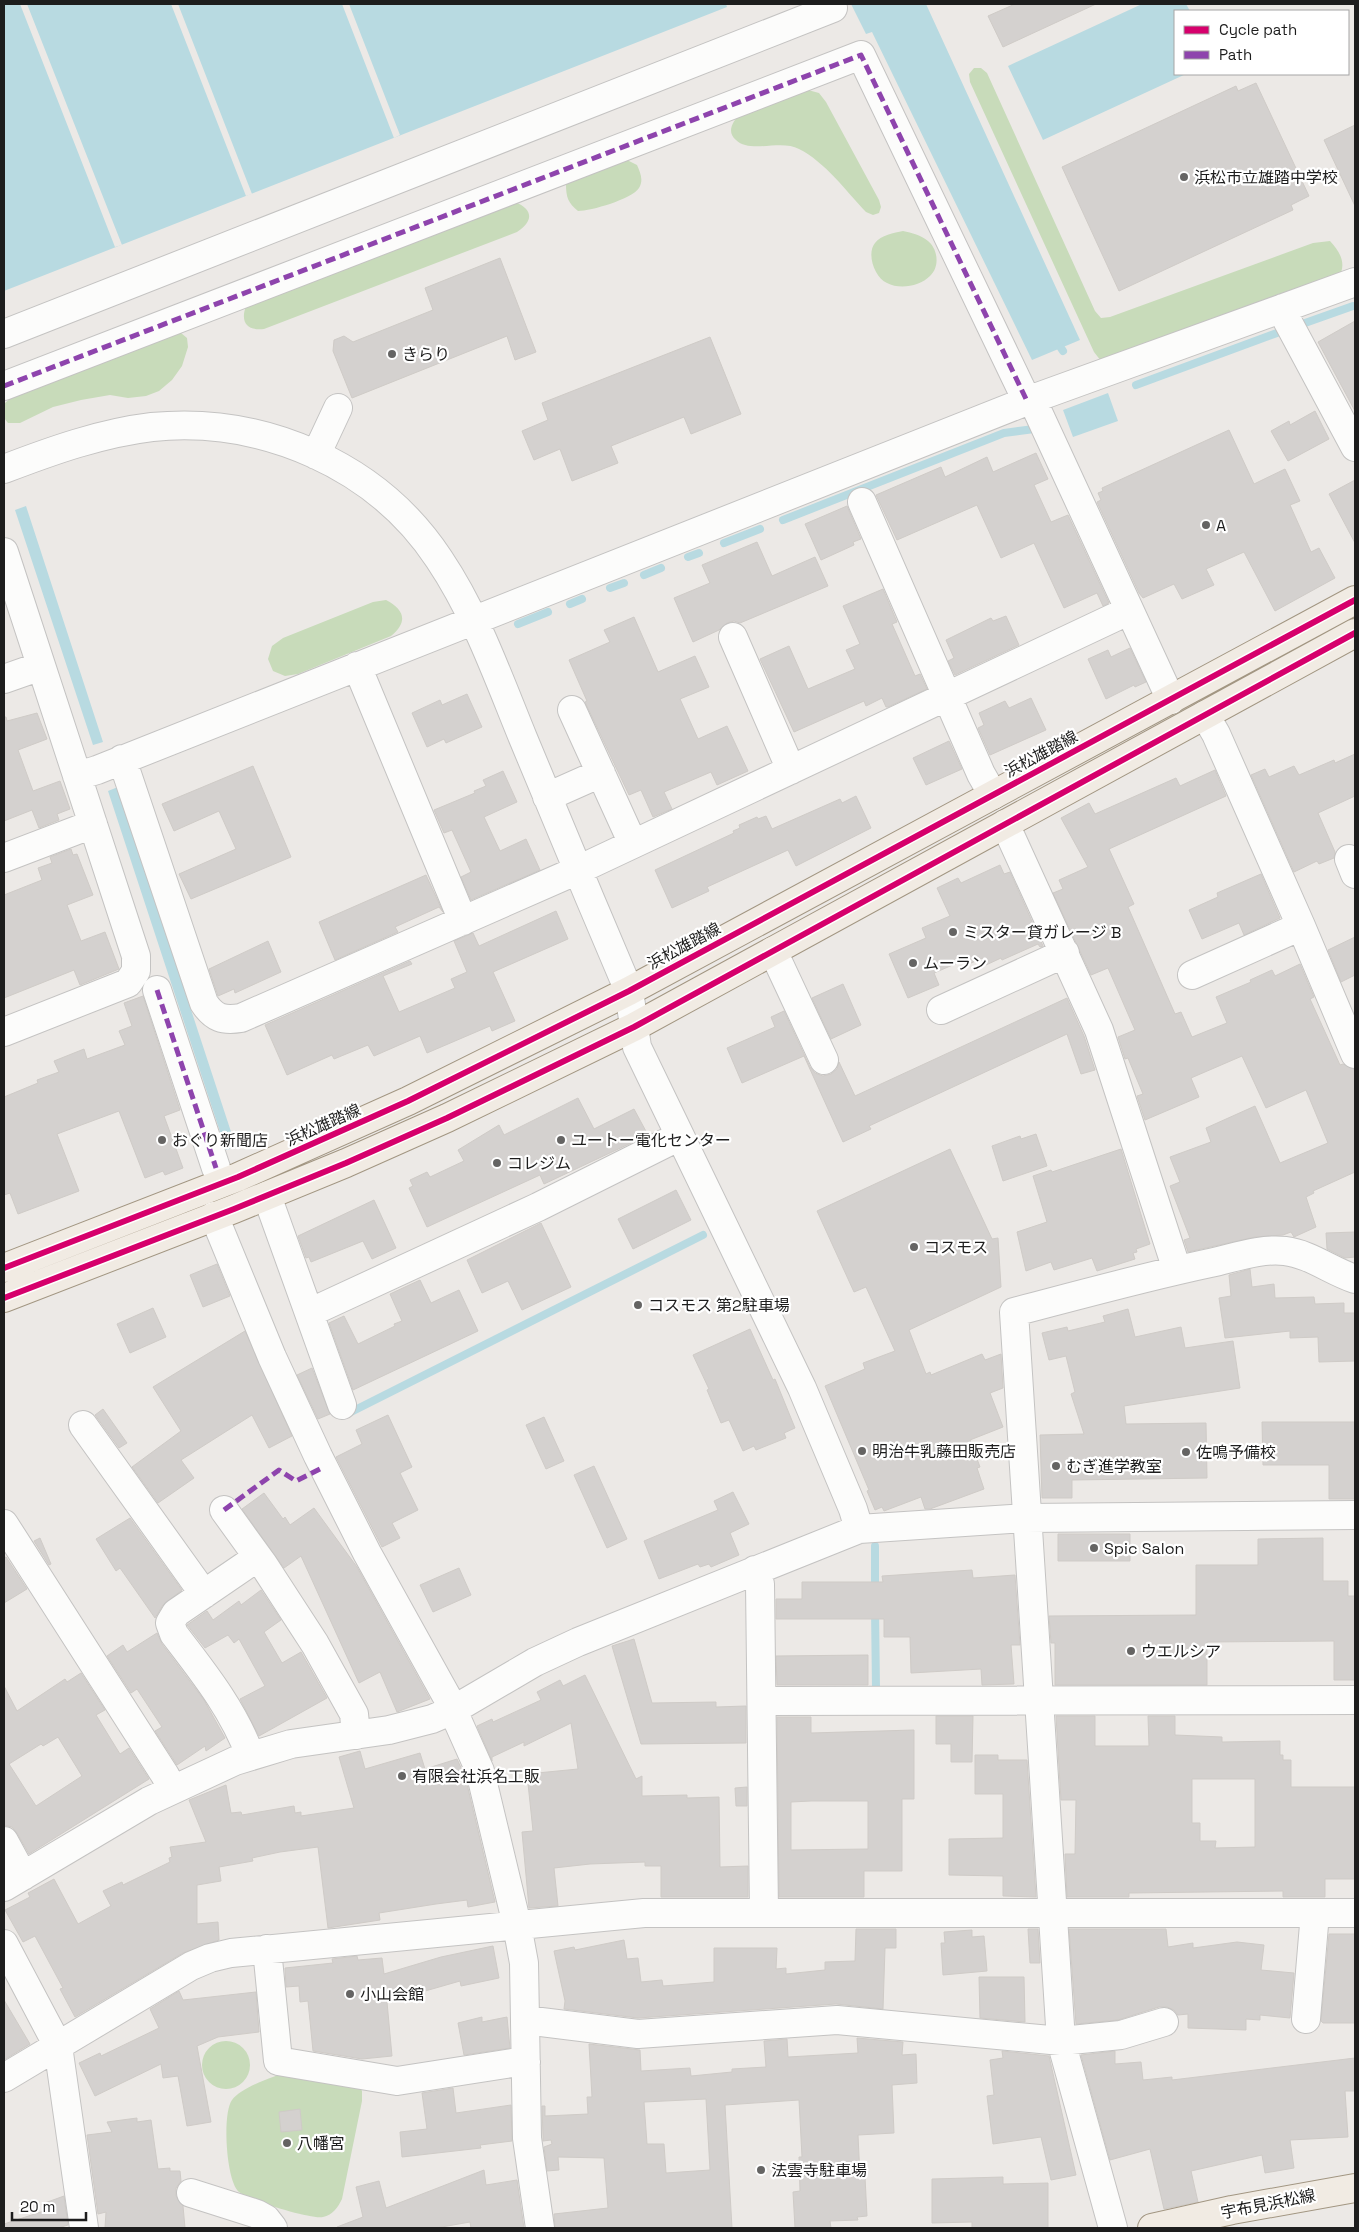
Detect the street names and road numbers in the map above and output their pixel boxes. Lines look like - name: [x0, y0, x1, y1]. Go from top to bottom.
- street label: 浜松雄踏線: [1001, 726, 1081, 782]
- street label: 浜松雄踏線: [644, 918, 724, 974]
- street label: 浜松雄踏線: [282, 1099, 364, 1151]
- street label: 宇布見浜松線: [1219, 2185, 1317, 2223]

